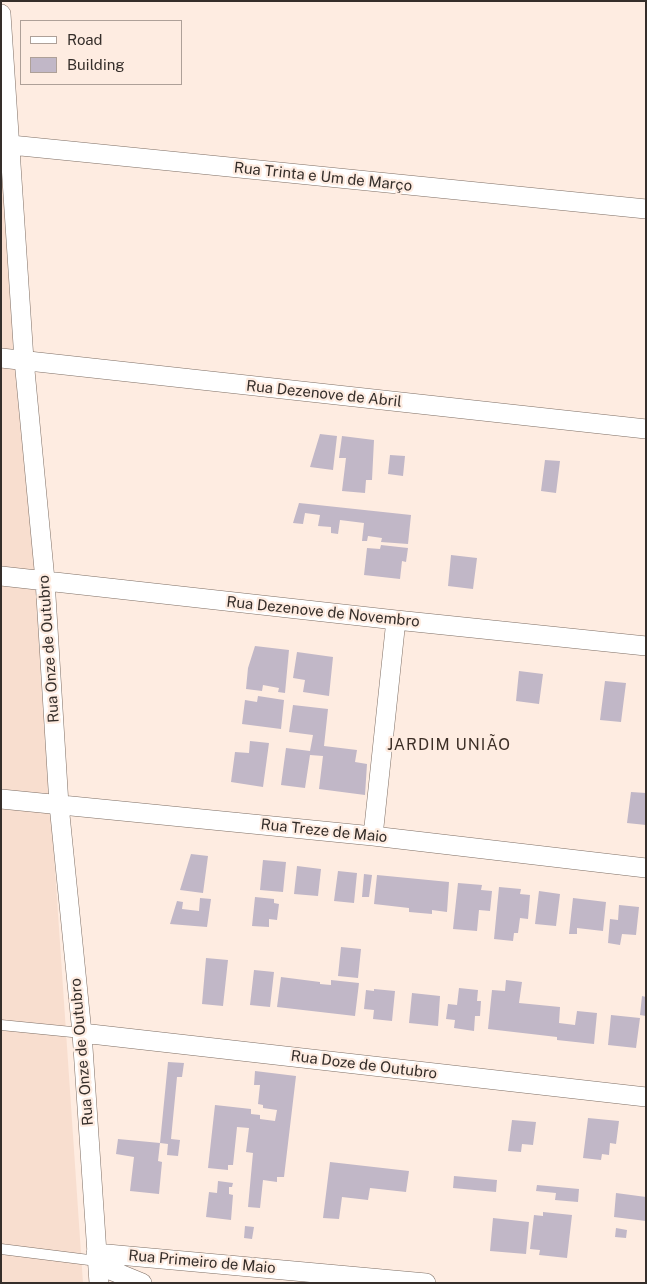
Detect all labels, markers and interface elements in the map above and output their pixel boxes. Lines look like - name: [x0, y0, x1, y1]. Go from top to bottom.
- legend: [20, 20, 182, 85]
- text: Road: [67, 31, 103, 48]
- text: Building: [67, 56, 125, 73]
- street label: Rua Trinta e Um de Março: [233, 159, 413, 195]
- street label: Rua Dezenove de Abril: [245, 377, 403, 411]
- street label: Rua Onze de Outubro: [35, 575, 63, 723]
- street label: Rua Dezenove de Novembro: [225, 593, 421, 631]
- district label: JARDIM UNIÃO: [386, 735, 512, 755]
- street label: Rua Treze de Maio: [260, 815, 388, 847]
- street label: Rua Onze de Outubro: [67, 977, 97, 1127]
- street label: Rua Doze de Outubro: [290, 1047, 438, 1083]
- street label: Rua Primeiro de Maio: [128, 1247, 276, 1277]

